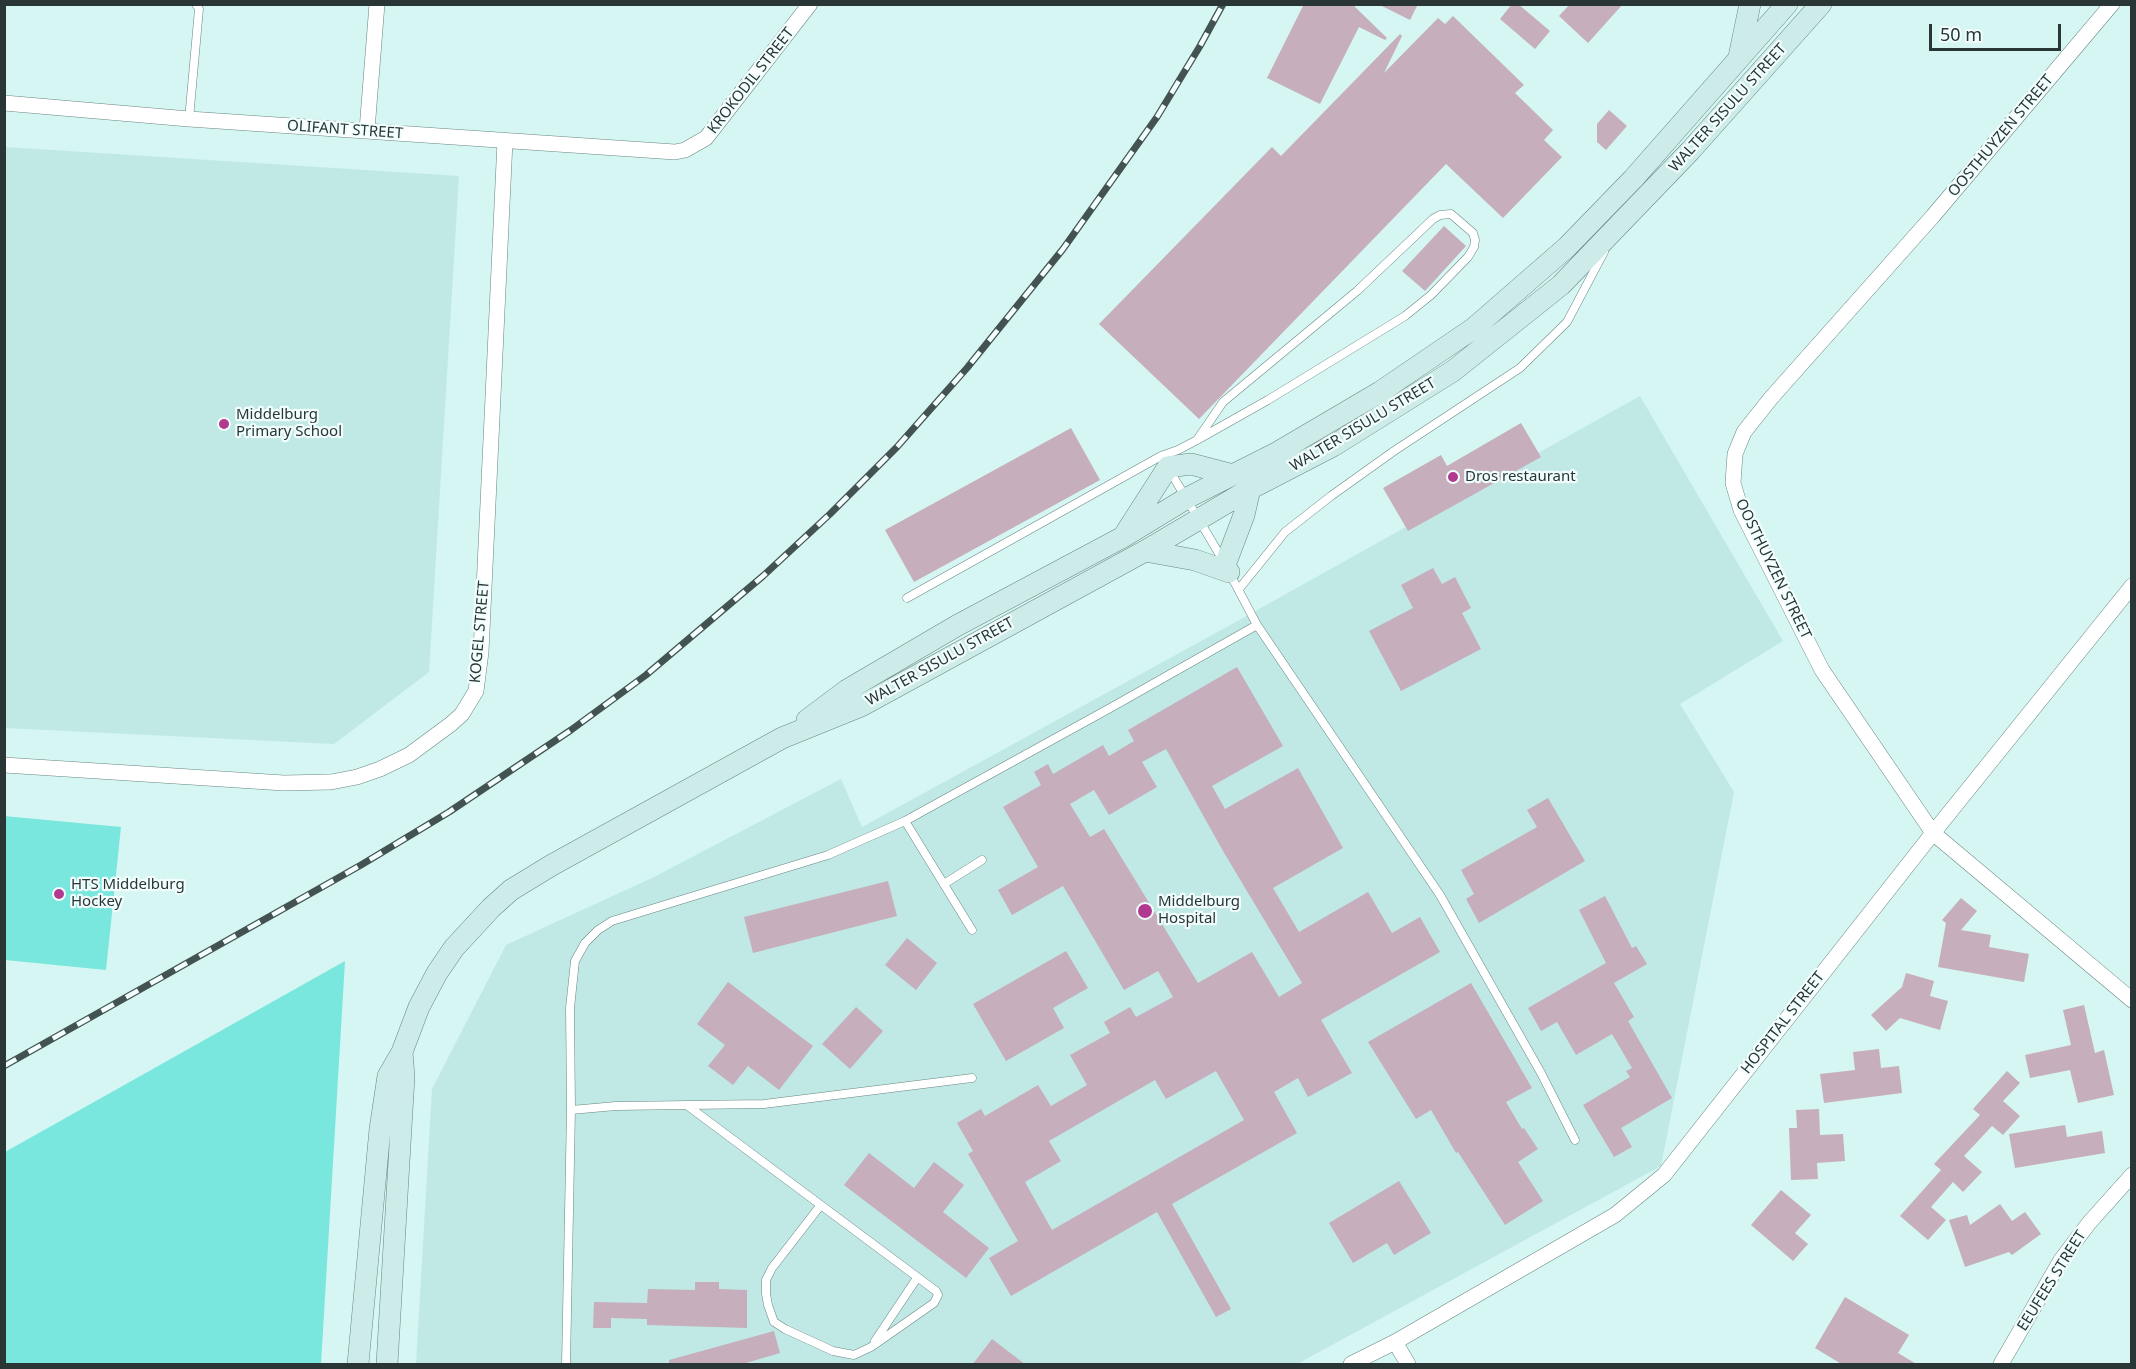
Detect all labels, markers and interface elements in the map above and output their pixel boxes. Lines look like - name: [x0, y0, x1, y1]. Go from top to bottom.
- scale bar: [1932, 12, 2064, 50]
- text: 50 m: [1940, 22, 1982, 46]
- street label: KROKODIL STREET: [704, 24, 798, 138]
- street label: WALTER SISULU STREET: [1666, 40, 1790, 176]
- street label: OOSTHUYZEN STREET: [1945, 71, 2057, 201]
- street label: OLIFANT STREET: [286, 117, 404, 143]
- street label: WALTER SISULU STREET: [1287, 374, 1439, 476]
- place label: Middelburg Primary School: [236, 406, 342, 441]
- marker: Middelburg Primary School: [217, 417, 231, 431]
- place label: Dros restaurant: [1465, 468, 1576, 486]
- marker: Dros restaurant: [1446, 470, 1460, 484]
- street label: OOSTHUYZEN STREET: [1731, 496, 1815, 642]
- street label: KOGEL STREET: [467, 580, 493, 684]
- street label: WALTER SISULU STREET: [863, 614, 1017, 710]
- place label: HTS Middelburg Hockey: [71, 876, 185, 911]
- marker: HTS Middelburg Hockey: [52, 887, 66, 901]
- place label: Middelburg Hospital: [1158, 893, 1240, 928]
- marker: Middelburg Hospital: [1136, 902, 1154, 920]
- street label: HOSPITAL STREET: [1737, 968, 1829, 1078]
- street label: EEUFEES STREET: [2014, 1227, 2090, 1335]

